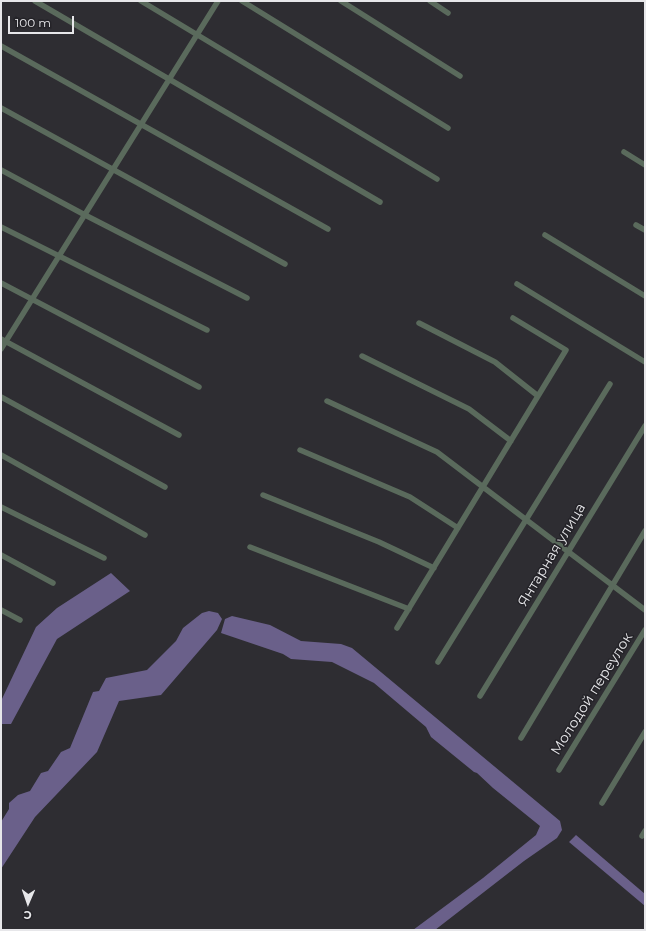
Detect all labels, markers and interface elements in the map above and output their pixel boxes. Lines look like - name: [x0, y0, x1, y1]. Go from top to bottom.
- scale bar: [10, 8, 76, 34]
- text: 100 m: [15, 15, 51, 30]
- street label: Янтарная улица: [515, 500, 589, 610]
- street label: Молодой переулок: [548, 630, 636, 758]
- north arrow: [8, 883, 48, 923]
- text: С: [23, 908, 32, 922]

